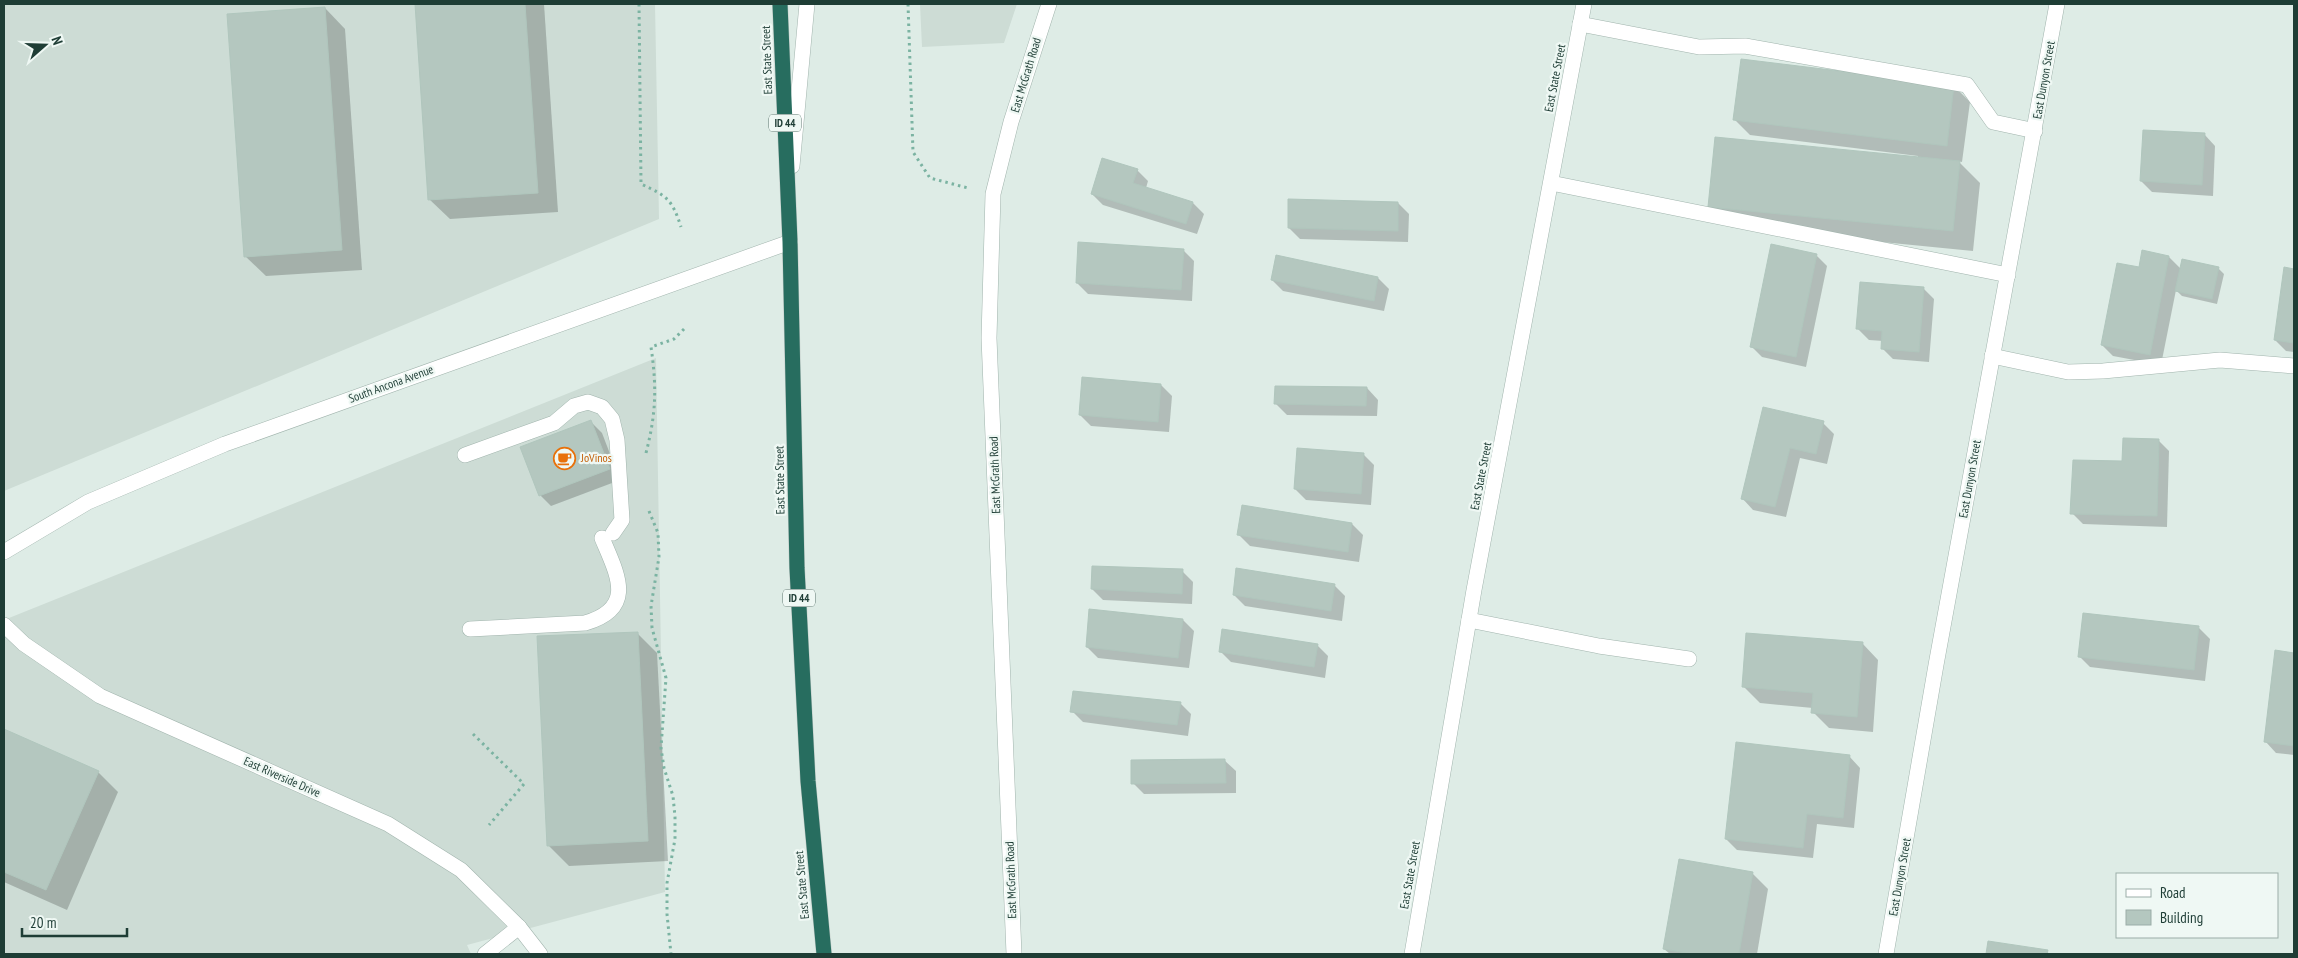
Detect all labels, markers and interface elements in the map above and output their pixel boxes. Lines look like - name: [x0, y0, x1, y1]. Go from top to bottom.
- north arrow: [20, 20, 70, 70]
- street label: East State Street: [758, 25, 775, 95]
- text: N: [47, 34, 67, 47]
- street label: East McGrath Road: [1007, 36, 1044, 114]
- street label: East Dunyon Street: [2029, 39, 2058, 120]
- street label: East State Street: [1541, 42, 1569, 113]
- road number: ID 44: [769, 115, 801, 132]
- street label: South Ancona Avenue: [346, 361, 435, 406]
- street label: East McGrath Road: [986, 436, 1003, 514]
- street label: East Dunyon Street: [1955, 438, 1984, 519]
- street label: East State Street: [1467, 440, 1495, 511]
- street label: East State Street: [771, 445, 788, 514]
- cafe icon: JoVinos: [553, 446, 577, 470]
- place label: JoVinos: [580, 450, 612, 465]
- road number: ID 44: [783, 590, 815, 606]
- street label: East Riverside Drive: [242, 753, 323, 800]
- street label: East Dunyon Street: [1885, 836, 1914, 917]
- street label: East State Street: [1396, 839, 1423, 910]
- street label: East McGrath Road: [1002, 841, 1019, 919]
- street label: East State Street: [791, 850, 812, 920]
- legend: [2116, 873, 2278, 938]
- text: Road: [2160, 883, 2186, 902]
- scale bar: [22, 906, 128, 938]
- text: Building: [2160, 908, 2203, 927]
- text: 20 m: [30, 913, 56, 932]

